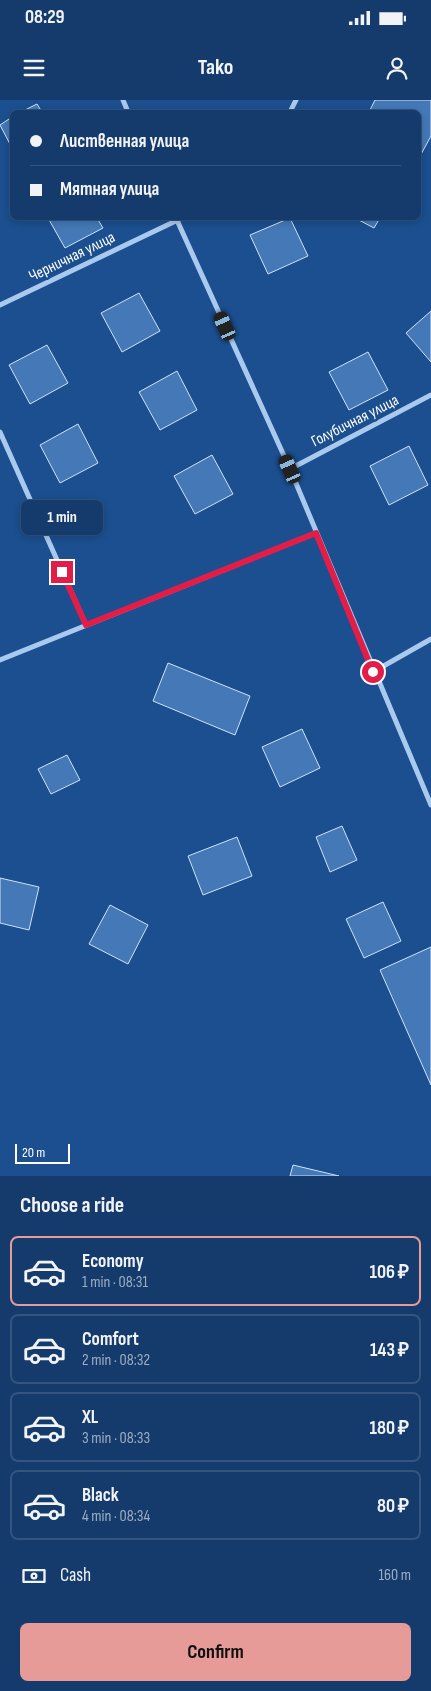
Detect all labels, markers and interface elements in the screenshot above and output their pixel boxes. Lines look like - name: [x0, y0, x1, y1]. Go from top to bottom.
- text: 08:29: [25, 6, 65, 29]
- icon: menu: [20, 54, 48, 82]
- text: Tako: [198, 54, 233, 81]
- icon: person: [383, 54, 411, 82]
- text: Лиственная улица: [60, 130, 189, 153]
- text: Мятная улица: [60, 178, 159, 201]
- street label: Черничная улица: [26, 228, 118, 286]
- car: [212, 309, 237, 343]
- street label: Голубичная улица: [308, 391, 402, 451]
- car: [277, 452, 302, 486]
- callout: 1 min: [21, 500, 103, 534]
- text: 1 min: [47, 508, 77, 527]
- route end: [51, 561, 73, 583]
- route start: [362, 661, 384, 683]
- scale bar: [15, 1141, 70, 1164]
- text: 20 m: [22, 1144, 45, 1161]
- text: Choose a ride: [20, 1192, 124, 1219]
- icon: car: [22, 1249, 67, 1294]
- text: Economy: [82, 1250, 144, 1273]
- text: 106 ₽: [370, 1261, 409, 1284]
- text: 1 min · 08:31: [82, 1273, 148, 1292]
- icon: car: [22, 1327, 67, 1372]
- text: Comfort: [82, 1328, 139, 1351]
- text: 143 ₽: [370, 1339, 409, 1362]
- text: 2 min · 08:32: [82, 1351, 150, 1370]
- icon: car: [22, 1405, 67, 1450]
- text: XL: [82, 1406, 98, 1429]
- text: 180 ₽: [370, 1417, 409, 1440]
- text: 3 min · 08:33: [82, 1429, 150, 1448]
- icon: car: [22, 1483, 67, 1528]
- text: Black: [82, 1484, 119, 1507]
- text: 80 ₽: [377, 1495, 409, 1518]
- text: 4 min · 08:34: [82, 1507, 150, 1526]
- icon: cash: [20, 1562, 48, 1590]
- text: Cash: [60, 1564, 91, 1587]
- text: 160 m: [378, 1566, 411, 1585]
- button: Confirm: [20, 1623, 411, 1681]

